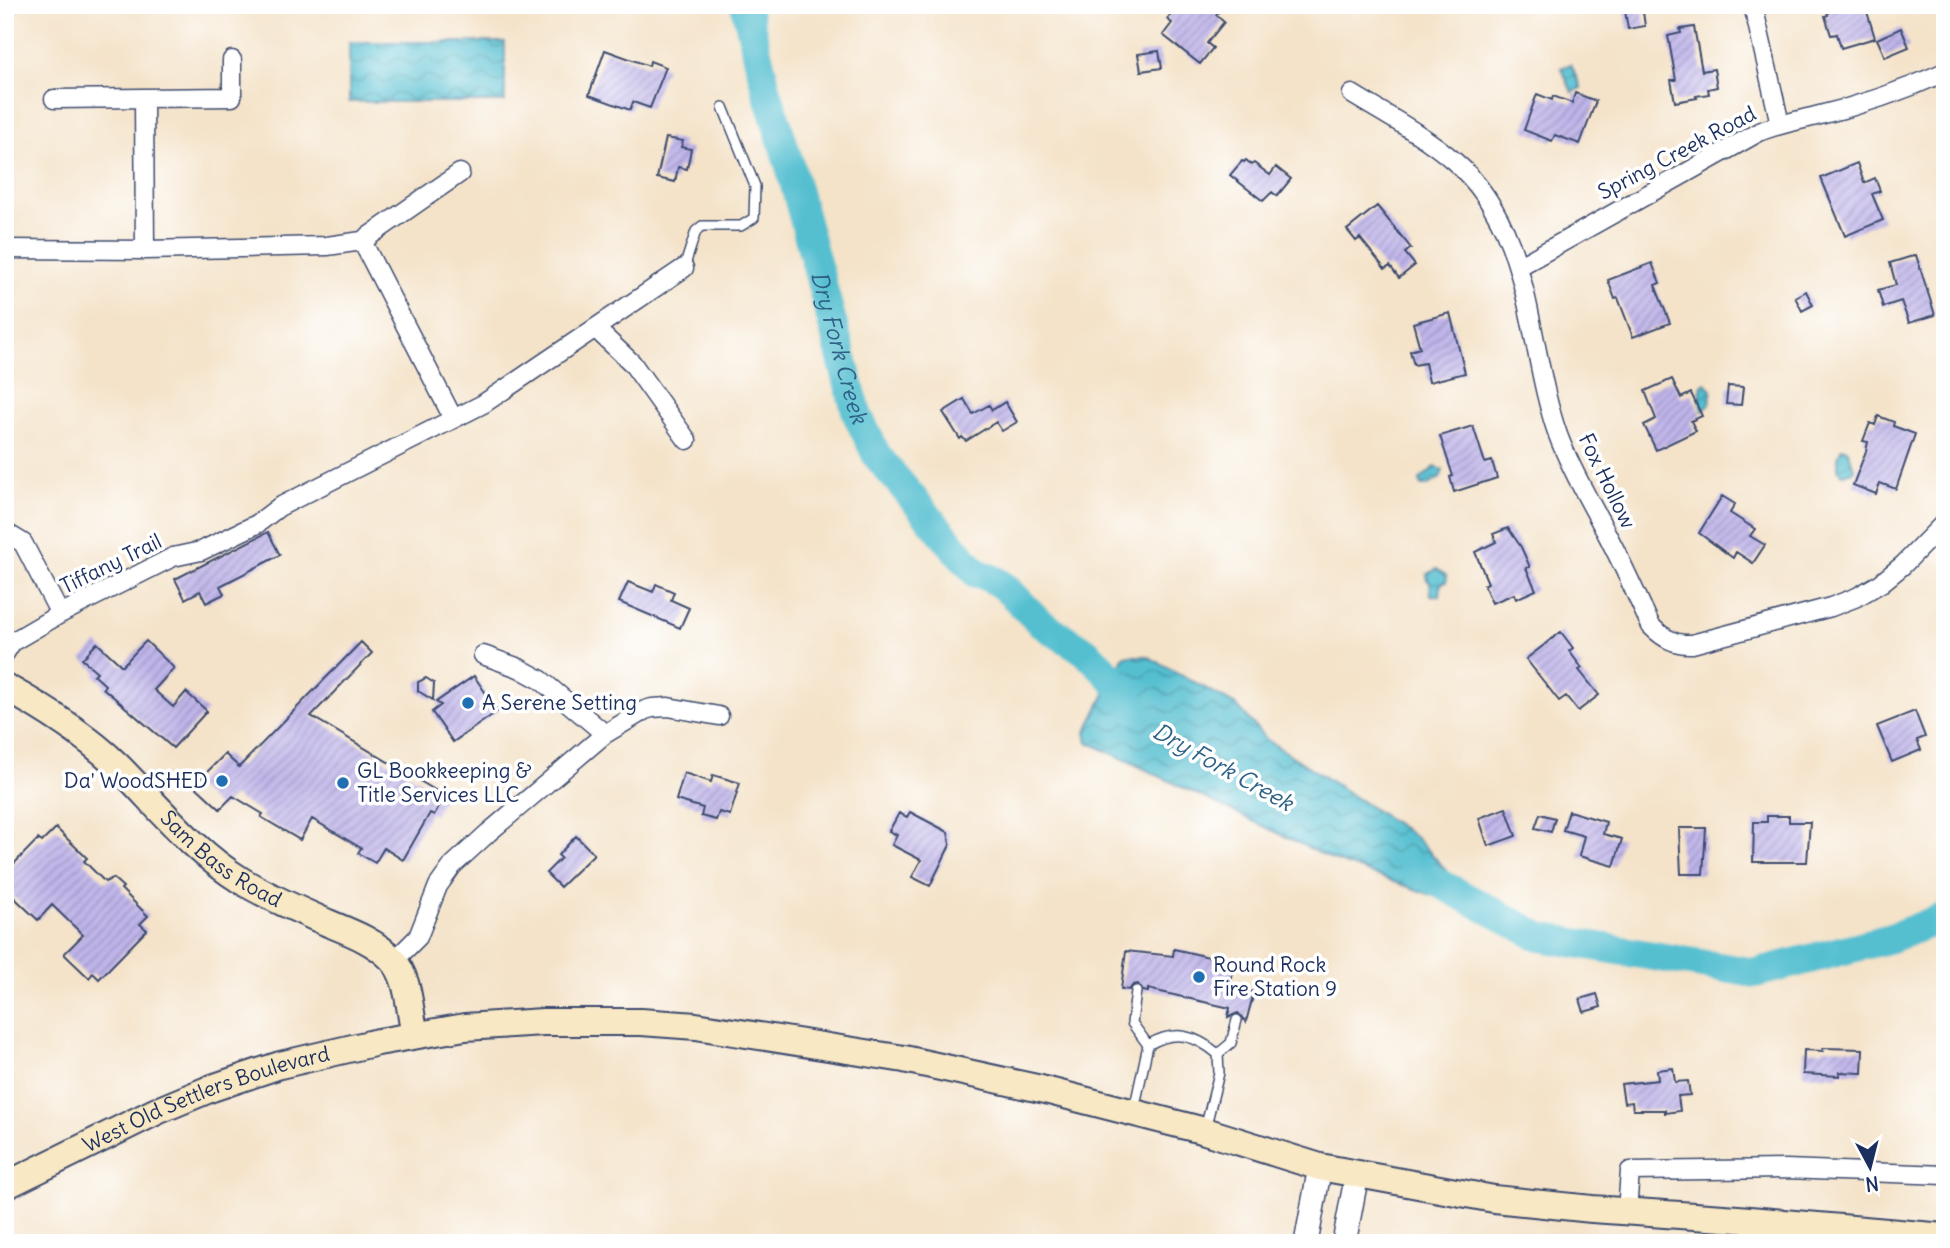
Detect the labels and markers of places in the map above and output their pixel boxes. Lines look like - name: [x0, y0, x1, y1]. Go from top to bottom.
- place label: A Serene Setting: [482, 689, 637, 716]
- marker: A Serene Setting: [460, 695, 476, 711]
- place label: GL Bookkeeping & Title Services LLC: [357, 757, 531, 808]
- place label: Da' WoodSHED: [64, 767, 208, 794]
- marker: Da' WoodSHED: [214, 773, 230, 789]
- marker: GL Bookkeeping & Title Services LLC: [335, 775, 351, 791]
- place label: Round Rock Fire Station 9: [1213, 951, 1337, 1002]
- marker: Round Rock Fire Station 9: [1191, 969, 1207, 985]

